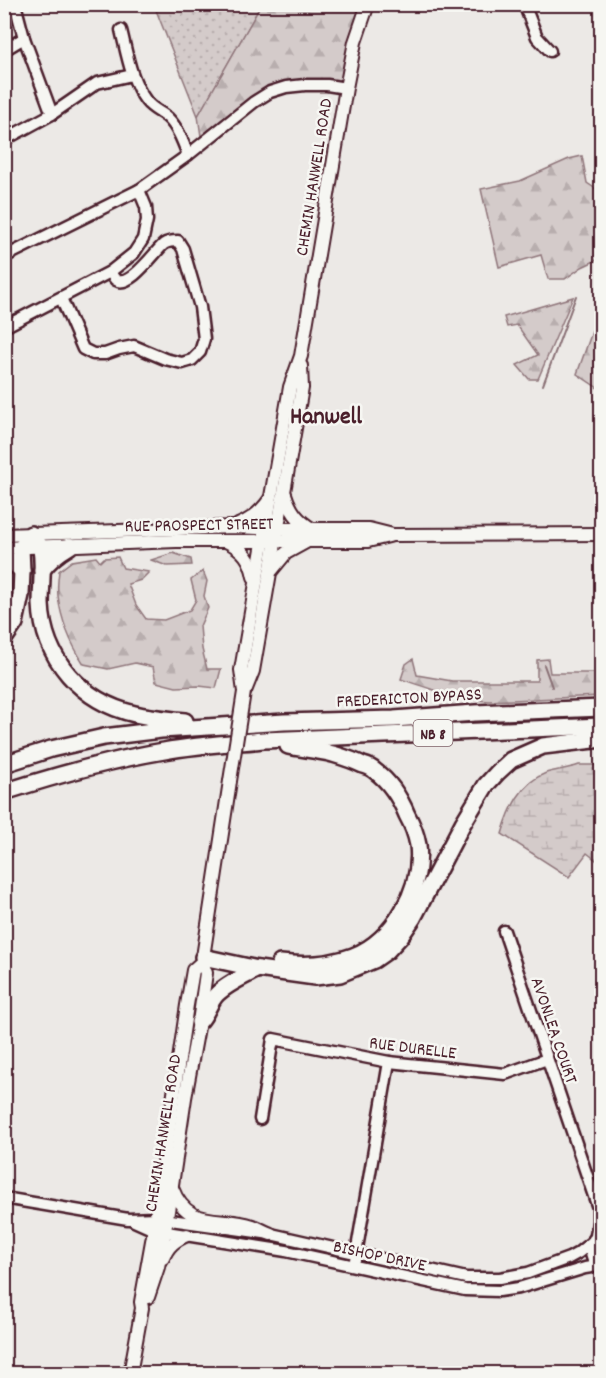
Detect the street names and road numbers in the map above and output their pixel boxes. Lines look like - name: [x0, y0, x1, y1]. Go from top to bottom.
- street label: CHEMIN HANWELL ROAD: [291, 97, 340, 258]
- street label: RUE PROSPECT STREET: [124, 513, 274, 540]
- street label: FREDERICTON BYPASS: [336, 683, 482, 716]
- road number: NB 8: [414, 720, 452, 746]
- street label: AVONLEA COURT: [523, 974, 583, 1087]
- street label: RUE DURELLE: [368, 1032, 458, 1067]
- street label: CHEMIN HANWELL ROAD: [140, 1053, 189, 1214]
- street label: BISHOP DRIVE: [331, 1235, 428, 1279]

